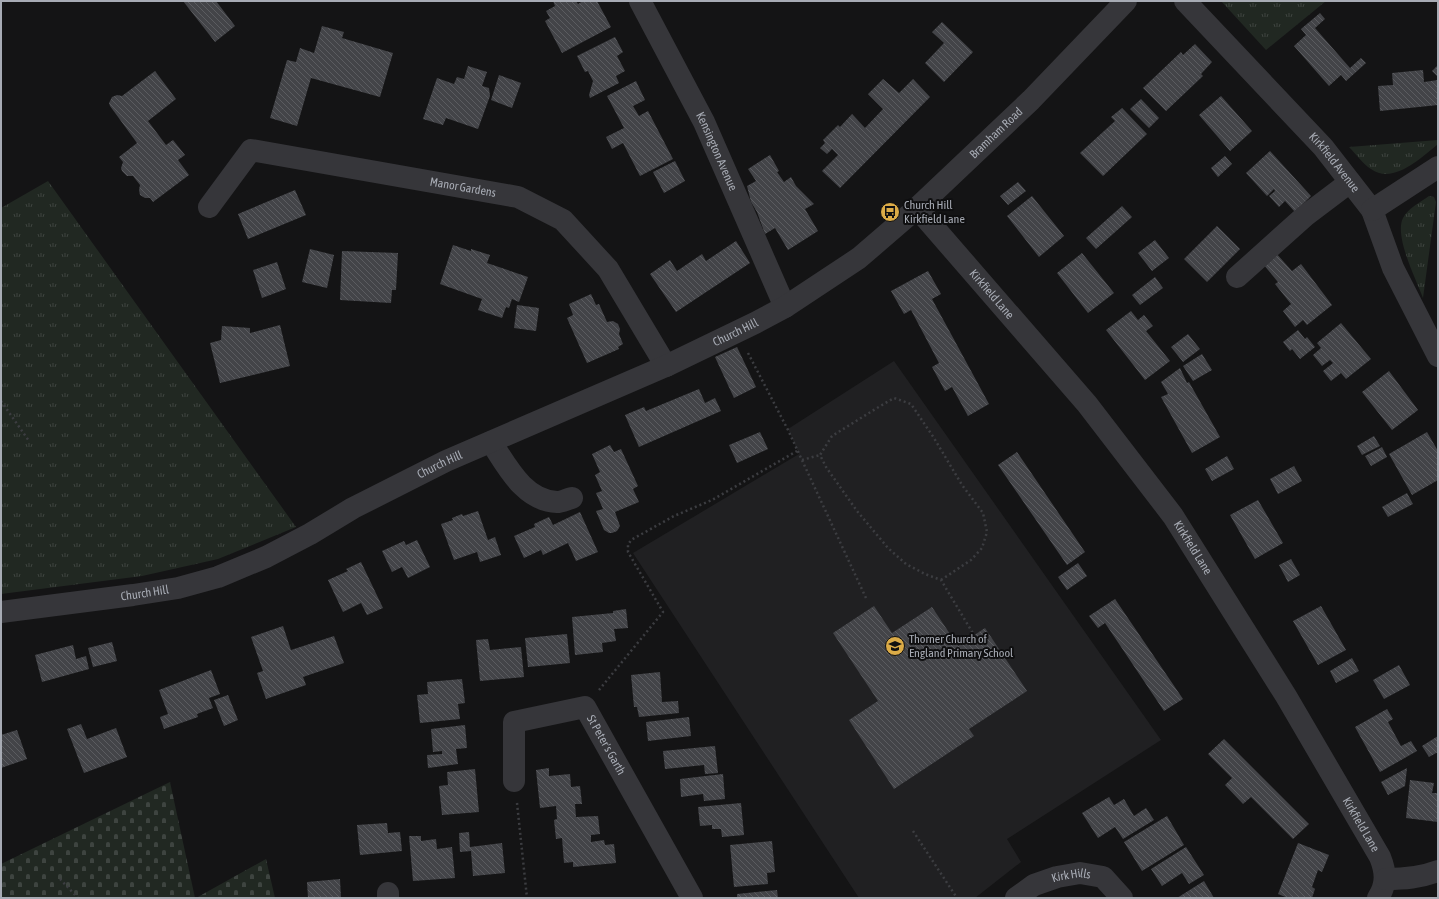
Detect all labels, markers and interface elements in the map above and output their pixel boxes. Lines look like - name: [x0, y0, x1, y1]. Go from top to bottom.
- street label: Bramham Road: [967, 105, 1026, 161]
- street label: Kensington Avenue: [693, 110, 740, 193]
- street label: Kirkfield Avenue: [1306, 130, 1363, 195]
- street label: Manor Gardens: [429, 175, 497, 200]
- place label: Church Hill Kirkfield Lane: [904, 198, 965, 226]
- bus stop icon: Church Hill Kirkfield Lane: [879, 201, 901, 223]
- street label: Kirkfield Lane: [966, 267, 1017, 322]
- street label: Church Hill: [711, 315, 761, 349]
- street label: Church Hill: [415, 447, 465, 481]
- street label: Kirkfield Lane: [1171, 518, 1215, 577]
- street label: Church Hill: [120, 582, 171, 604]
- place label: Thorner Church of England Primary School: [909, 632, 1014, 660]
- school or university icon: Thorner Church of England Primary School: [884, 635, 906, 657]
- street label: St Peter's Garth: [584, 713, 629, 777]
- street label: Kirkfield Lane: [1340, 795, 1382, 854]
- street label: Kirk Hills: [1050, 866, 1092, 885]

